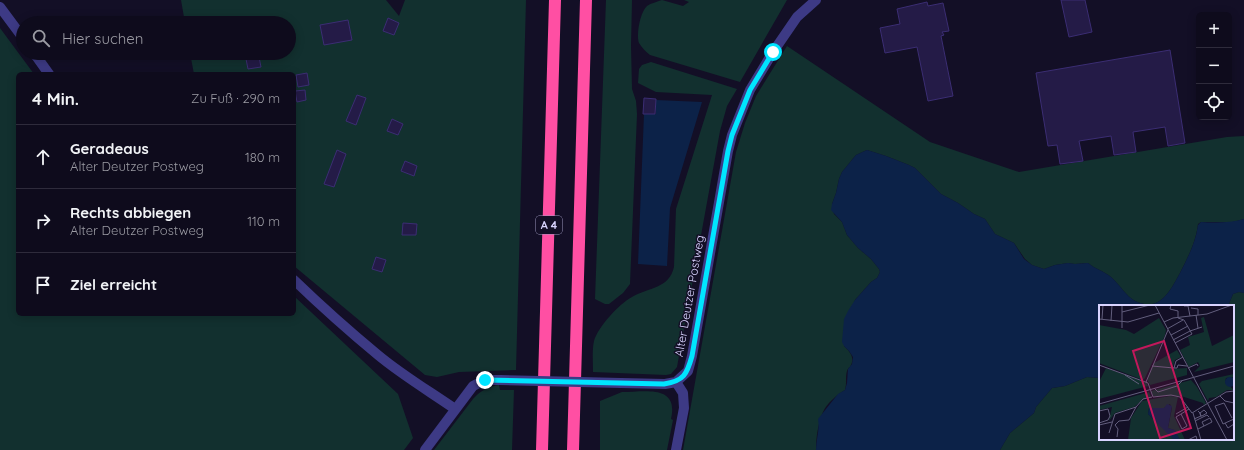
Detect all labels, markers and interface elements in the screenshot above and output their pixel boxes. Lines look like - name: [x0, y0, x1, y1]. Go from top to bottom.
- map controls: [1196, 12, 1232, 120]
- button: +: [1196, 12, 1232, 48]
- search box: [16, 16, 296, 60]
- icon: search: [30, 27, 52, 49]
- text: Hier suchen: [62, 29, 143, 48]
- route start: [764, 43, 782, 61]
- button: −: [1196, 48, 1232, 84]
- button: locate: [1196, 84, 1232, 120]
- text: 4 Min.: [32, 88, 79, 109]
- text: Zu Fuß · 290 m: [191, 90, 280, 106]
- text: Geradeaus: [70, 139, 149, 158]
- icon: ahead: [32, 146, 54, 168]
- text: 180 m: [245, 149, 280, 165]
- text: Alter Deutzer Postweg: [70, 158, 204, 174]
- text: Rechts abbiegen: [70, 203, 191, 222]
- icon: right: [32, 210, 54, 232]
- text: 110 m: [247, 213, 280, 229]
- road number: A 4: [536, 216, 562, 234]
- text: Alter Deutzer Postweg: [70, 222, 204, 238]
- street label: Alter Deutzer Postweg: [671, 234, 707, 358]
- icon: arrive: [32, 274, 54, 296]
- text: Ziel erreicht: [70, 275, 157, 294]
- inset map: [1099, 305, 1234, 440]
- route end: [476, 371, 494, 389]

